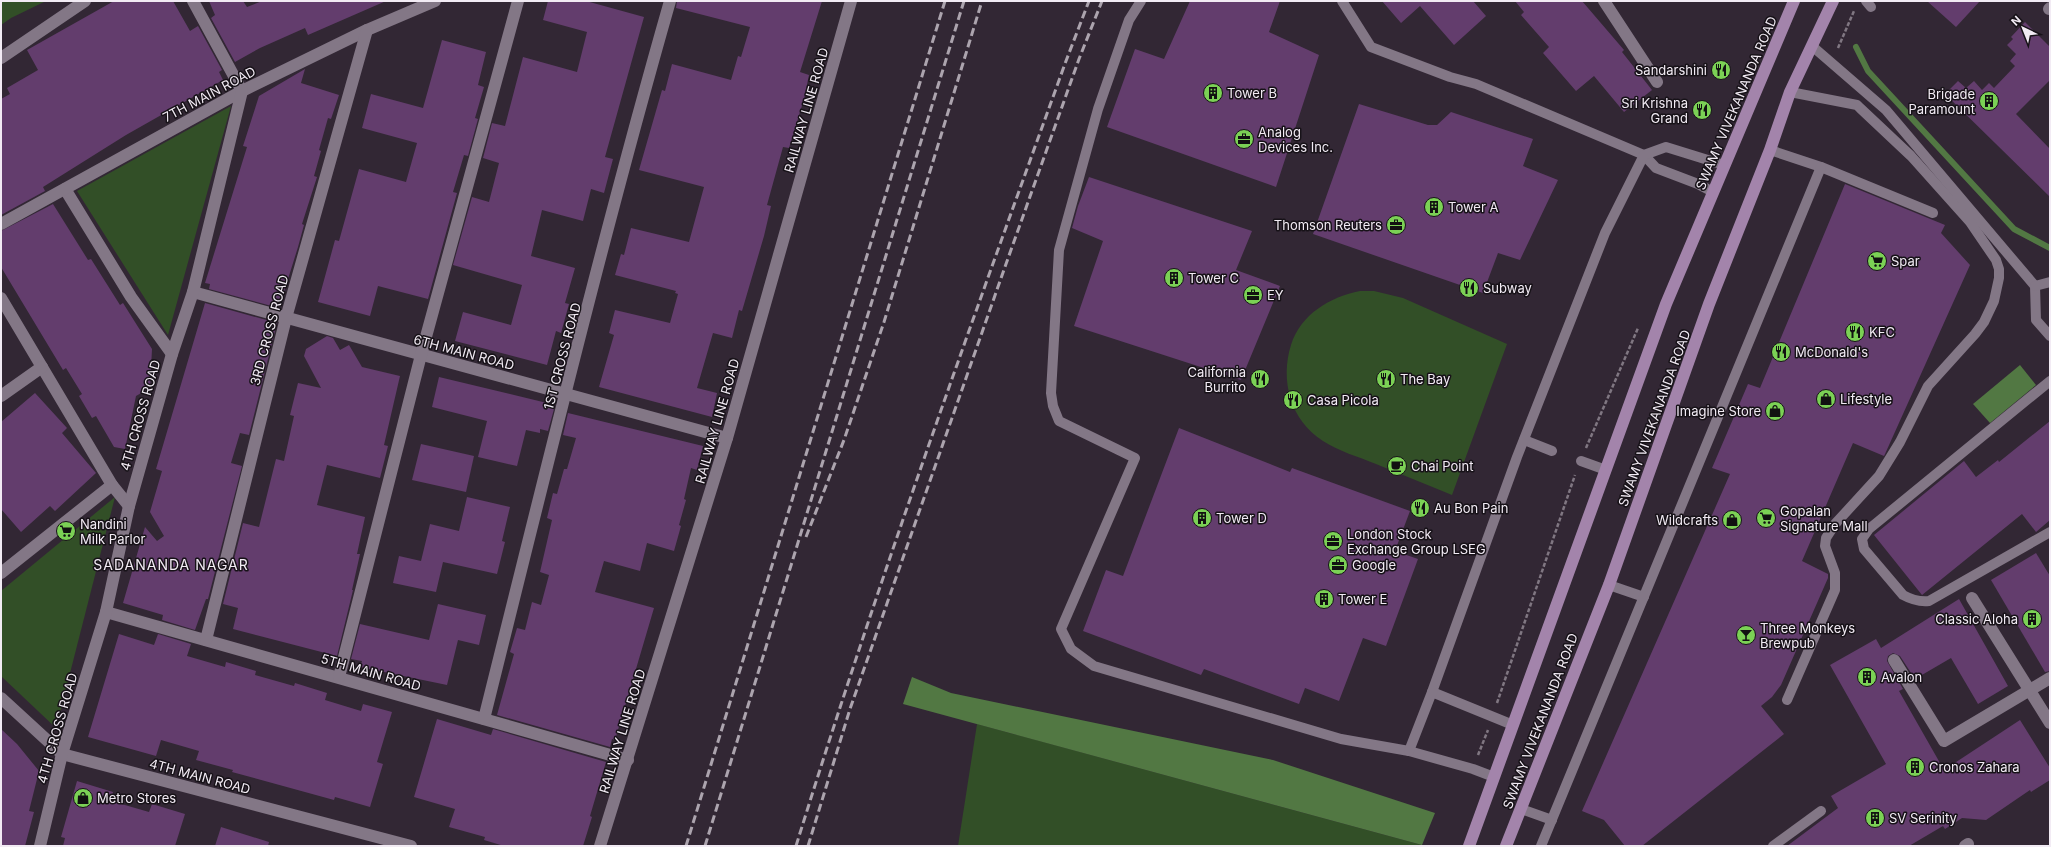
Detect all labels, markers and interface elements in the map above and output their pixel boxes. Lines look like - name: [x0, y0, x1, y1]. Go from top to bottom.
- north arrow: [2003, 8, 2043, 48]
- text: N: [2008, 13, 2024, 29]
- street label: SWAMY VIVEKANANDA ROAD: [1692, 14, 1780, 192]
- street label: RAILWAY LINE ROAD: [781, 46, 831, 174]
- restaurant icon: Sandarshini: [1710, 59, 1732, 81]
- place label: Sandarshini: [1635, 62, 1707, 78]
- street label: 7TH MAIN ROAD: [160, 63, 258, 125]
- building icon: Tower B: [1202, 82, 1224, 104]
- place label: Tower B: [1227, 85, 1277, 101]
- place label: Brigade Paramount: [1908, 86, 1975, 117]
- building icon: Brigade Paramount: [1978, 90, 2000, 112]
- place label: Sri Krishna Grand: [1621, 95, 1688, 126]
- restaurant icon: Sri Krishna Grand: [1691, 99, 1713, 121]
- place label: Analog Devices Inc.: [1258, 124, 1333, 155]
- office icon: Analog Devices Inc.: [1233, 128, 1255, 150]
- building icon: Tower A: [1423, 196, 1445, 218]
- place label: Tower A: [1448, 199, 1498, 215]
- office icon: Thomson Reuters: [1385, 214, 1407, 236]
- place label: Thomson Reuters: [1274, 217, 1382, 233]
- supermarket icon: Spar: [1866, 250, 1888, 272]
- place label: Spar: [1891, 253, 1920, 269]
- building icon: Tower C: [1163, 267, 1185, 289]
- place label: Tower C: [1188, 270, 1239, 286]
- street label: 3RD CROSS ROAD: [247, 273, 291, 387]
- restaurant icon: Subway: [1458, 277, 1480, 299]
- place label: Subway: [1483, 280, 1532, 296]
- office icon: EY: [1242, 284, 1264, 306]
- place label: EY: [1267, 287, 1284, 303]
- street label: 1ST CROSS ROAD: [540, 301, 584, 411]
- restaurant icon: KFC: [1844, 321, 1866, 343]
- place label: KFC: [1869, 324, 1895, 340]
- street label: SWAMY VIVEKANANDA ROAD: [1615, 327, 1693, 509]
- street label: 6TH MAIN ROAD: [412, 331, 516, 373]
- restaurant icon: McDonald's: [1770, 341, 1792, 363]
- place label: McDonald's: [1795, 344, 1868, 360]
- street label: RAILWAY LINE ROAD: [692, 357, 742, 485]
- street label: 4TH CROSS ROAD: [117, 358, 163, 472]
- place label: California Burrito: [1187, 364, 1246, 395]
- restaurant icon: California Burrito: [1249, 368, 1271, 390]
- restaurant icon: The Bay: [1375, 368, 1397, 390]
- place label: The Bay: [1400, 371, 1450, 387]
- shop icon: Lifestyle: [1815, 388, 1837, 410]
- restaurant icon: Casa Picola: [1282, 389, 1304, 411]
- place label: Lifestyle: [1840, 391, 1892, 407]
- place label: Casa Picola: [1307, 392, 1379, 408]
- shop icon: Imagine Store: [1764, 400, 1786, 422]
- place label: Imagine Store: [1676, 403, 1761, 419]
- cafe icon: Chai Point: [1386, 455, 1408, 477]
- place label: Chai Point: [1411, 458, 1473, 474]
- restaurant icon: Au Bon Pain: [1409, 497, 1431, 519]
- place label: Au Bon Pain: [1434, 500, 1508, 516]
- place label: Gopalan Signature Mall: [1780, 503, 1868, 534]
- building icon: Tower D: [1191, 507, 1213, 529]
- supermarket icon: Gopalan Signature Mall: [1755, 507, 1777, 529]
- shop icon: Wildcrafts: [1721, 509, 1743, 531]
- place label: Tower D: [1216, 510, 1267, 526]
- place label: Wildcrafts: [1656, 512, 1718, 528]
- place label: Nandini Milk Parlor: [80, 516, 145, 547]
- supermarket icon: Nandini Milk Parlor: [55, 520, 77, 542]
- place label: London Stock Exchange Group LSEG: [1347, 526, 1486, 557]
- office icon: London Stock Exchange Group LSEG: [1322, 530, 1344, 552]
- office icon: Google: [1327, 554, 1349, 576]
- district label: SADANANDA NAGAR: [93, 556, 249, 573]
- place label: Google: [1352, 557, 1396, 573]
- building icon: Tower E: [1313, 588, 1335, 610]
- place label: Tower E: [1338, 591, 1387, 607]
- building icon: Classic Aloha: [2021, 608, 2043, 630]
- place label: Classic Aloha: [1935, 611, 2018, 627]
- place label: Three Monkeys Brewpub: [1760, 620, 1855, 651]
- bar icon: Three Monkeys Brewpub: [1735, 624, 1757, 646]
- street label: SWAMY VIVEKANANDA ROAD: [1499, 631, 1581, 811]
- street label: 5TH MAIN ROAD: [319, 650, 423, 694]
- building icon: Avalon: [1856, 666, 1878, 688]
- street label: RAILWAY LINE ROAD: [595, 667, 649, 795]
- place label: Avalon: [1881, 669, 1922, 685]
- street label: 4TH CROSS ROAD: [34, 671, 80, 785]
- street label: 4TH MAIN ROAD: [148, 755, 252, 797]
- building icon: Cronos Zahara: [1904, 756, 1926, 778]
- place label: Cronos Zahara: [1929, 759, 2020, 775]
- shop icon: Metro Stores: [72, 787, 94, 809]
- place label: Metro Stores: [97, 790, 176, 806]
- building icon: SV Serinity: [1864, 807, 1886, 829]
- place label: SV Serinity: [1889, 810, 1957, 826]

